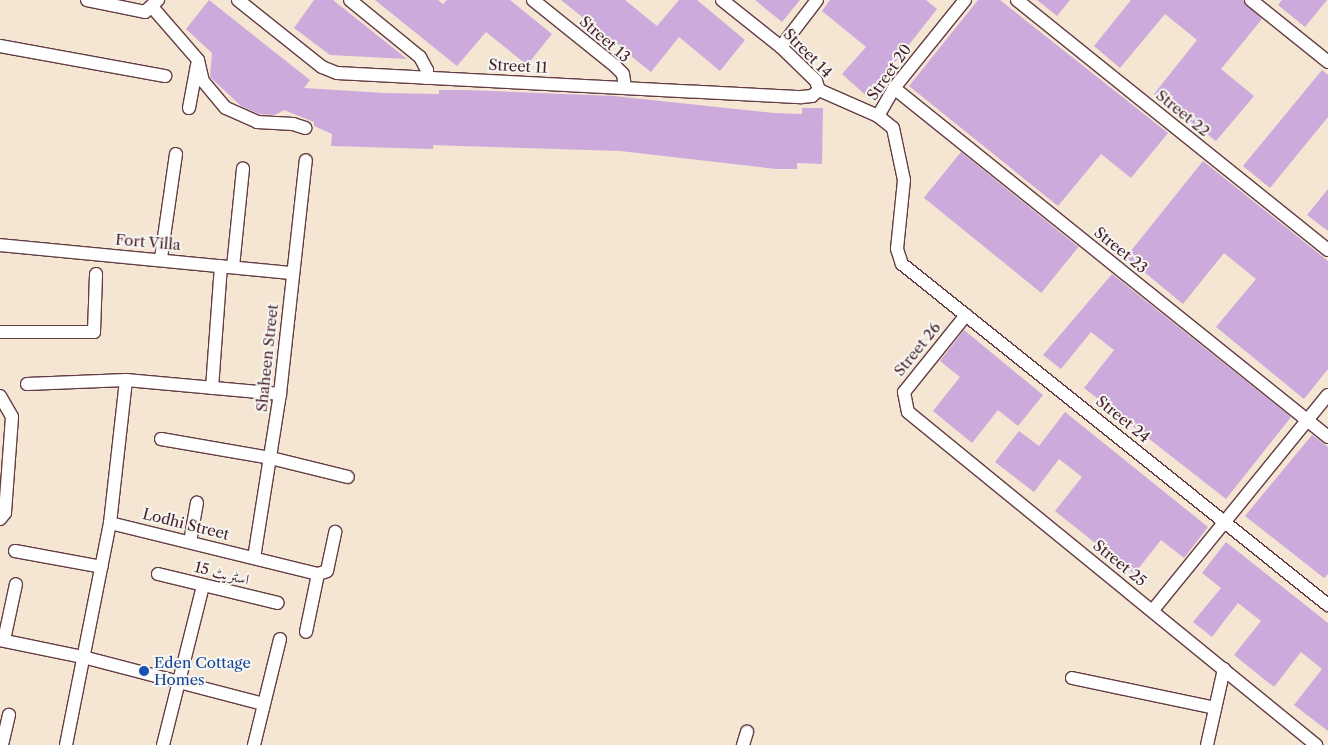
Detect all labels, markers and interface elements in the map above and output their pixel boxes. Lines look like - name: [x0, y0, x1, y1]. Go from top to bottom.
- street label: Street 13: [576, 12, 634, 66]
- street label: Street 14: [780, 25, 836, 81]
- street label: Street 20: [863, 40, 915, 104]
- street label: Street 11: [488, 55, 548, 77]
- street label: Street 22: [1153, 86, 1213, 140]
- street label: Street 23: [1091, 223, 1151, 277]
- street label: Fort Villa: [114, 230, 182, 254]
- street label: Shaheen Street: [252, 303, 282, 413]
- street label: Street 26: [890, 319, 944, 379]
- street label: Street 24: [1093, 392, 1153, 446]
- street label: Lodhi Street: [141, 505, 231, 543]
- street label: Street 25: [1090, 536, 1150, 590]
- street label: اسٹریٹ 15: [193, 558, 251, 588]
- place label: Eden Cottage Homes: [154, 653, 251, 688]
- marker: Eden Cottage Homes: [138, 665, 150, 677]

